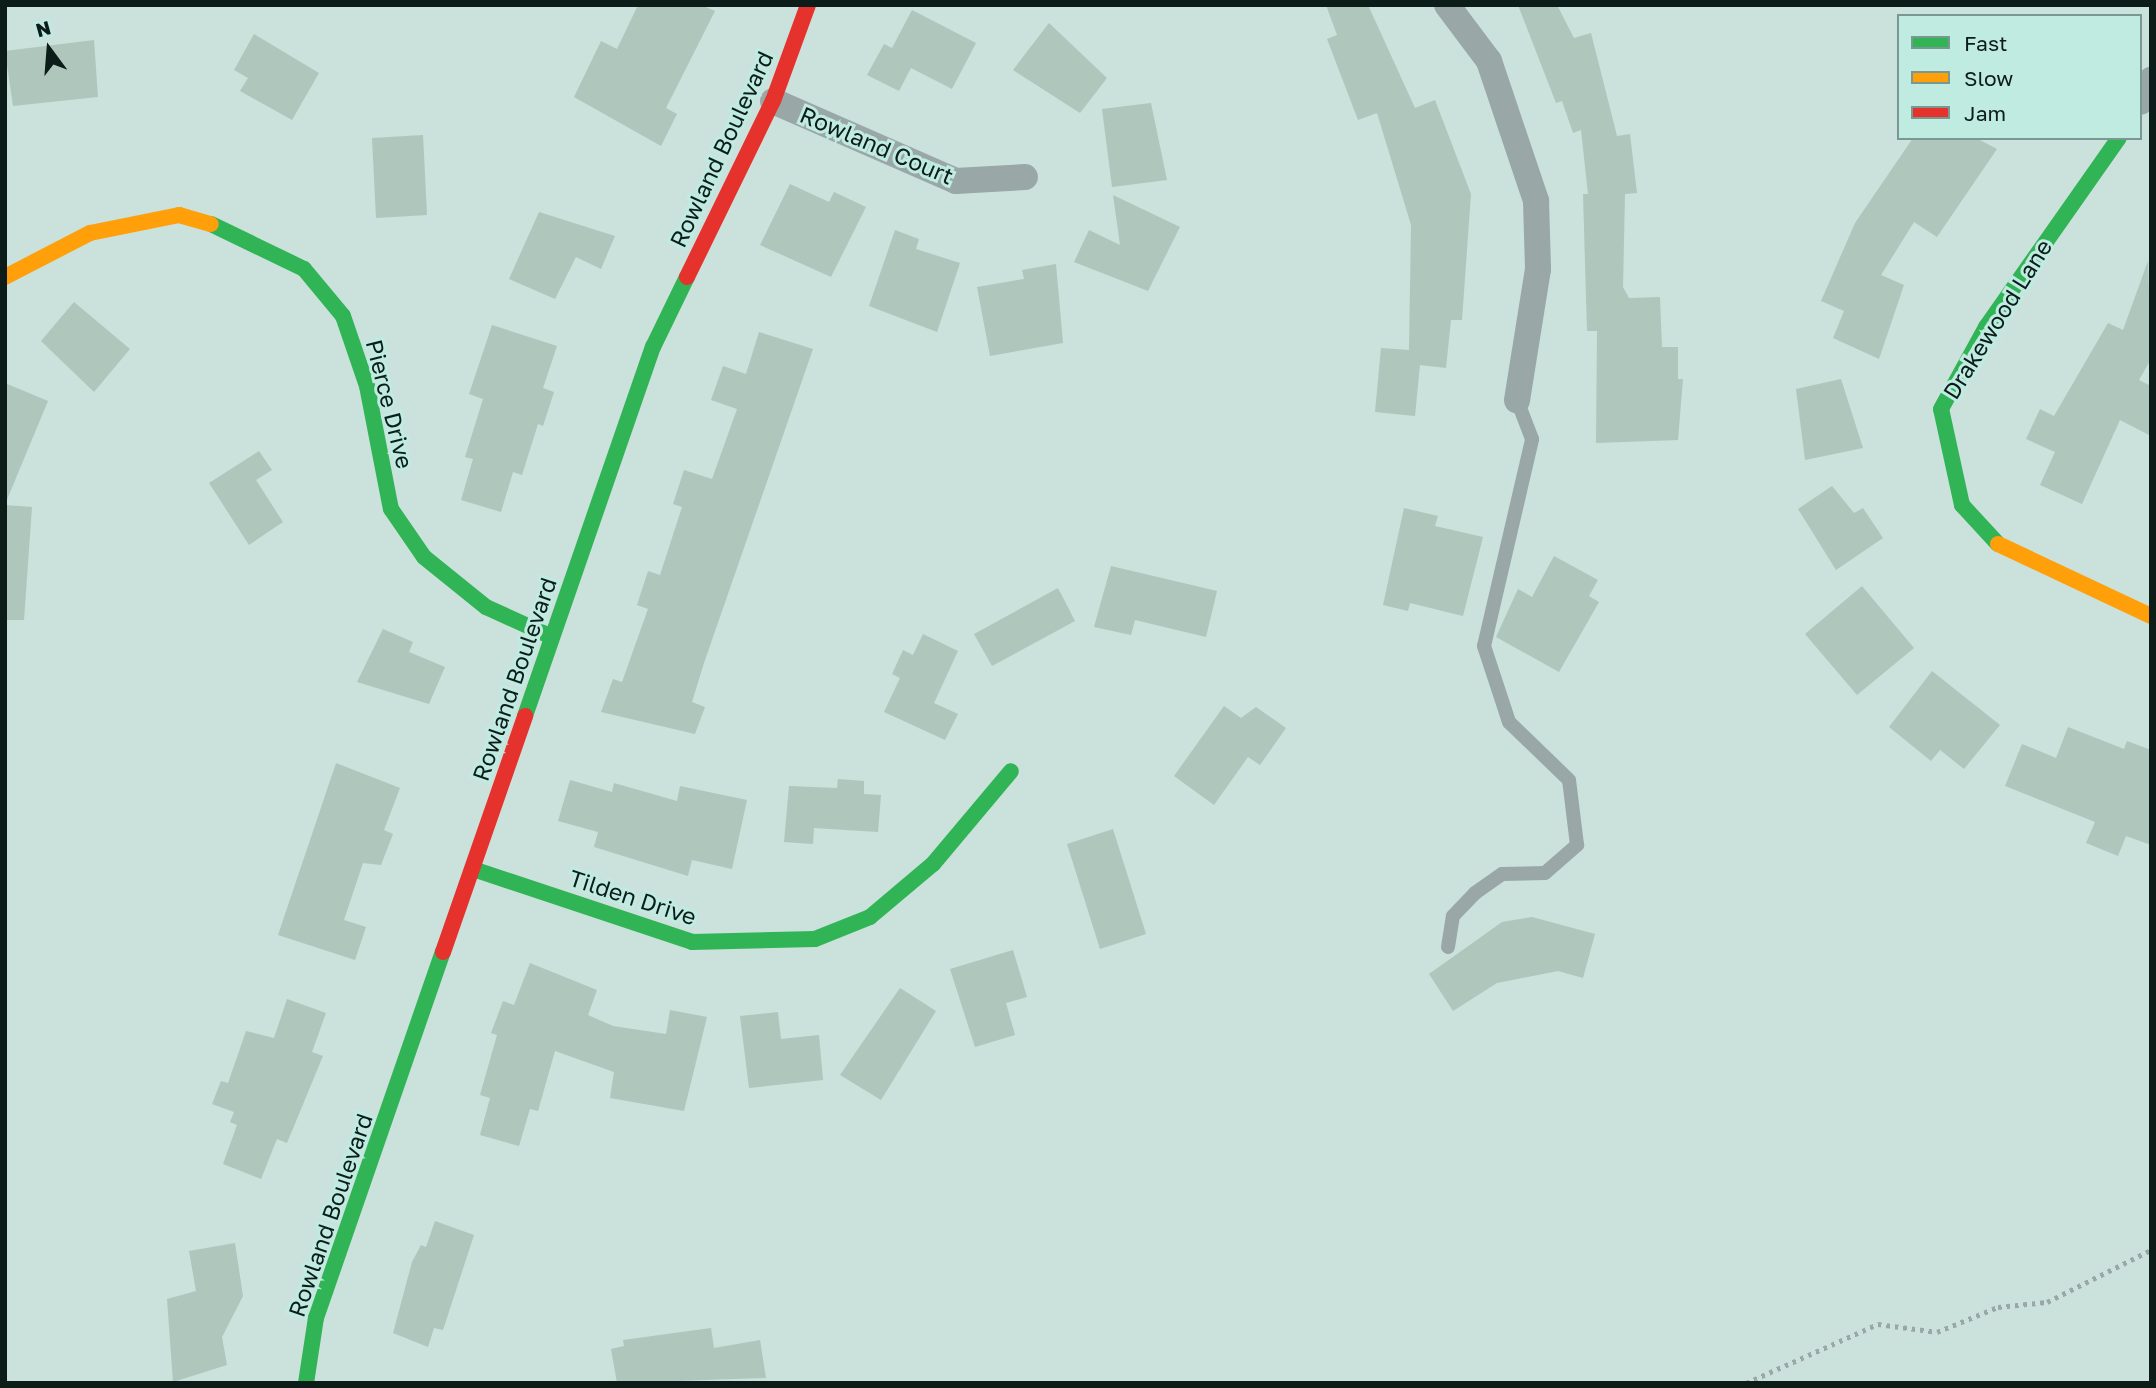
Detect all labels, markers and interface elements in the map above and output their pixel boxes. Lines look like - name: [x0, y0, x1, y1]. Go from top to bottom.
- north arrow: [14, 14, 84, 84]
- legend: [1897, 14, 2142, 140]
- text: N: [33, 15, 53, 41]
- text: Fast: [1964, 30, 2007, 56]
- street label: Rowland Boulevard: [663, 47, 779, 251]
- text: Slow: [1964, 65, 2013, 91]
- street label: Rowland Court: [796, 100, 958, 190]
- text: Jam: [1964, 100, 2006, 126]
- street label: Drakewood Lane: [1937, 234, 2057, 404]
- street label: Pierce Drive: [361, 337, 419, 471]
- street label: Rowland Boulevard: [466, 574, 562, 784]
- street label: Tilden Drive: [566, 863, 700, 931]
- street label: Rowland Boulevard: [282, 1110, 378, 1320]

